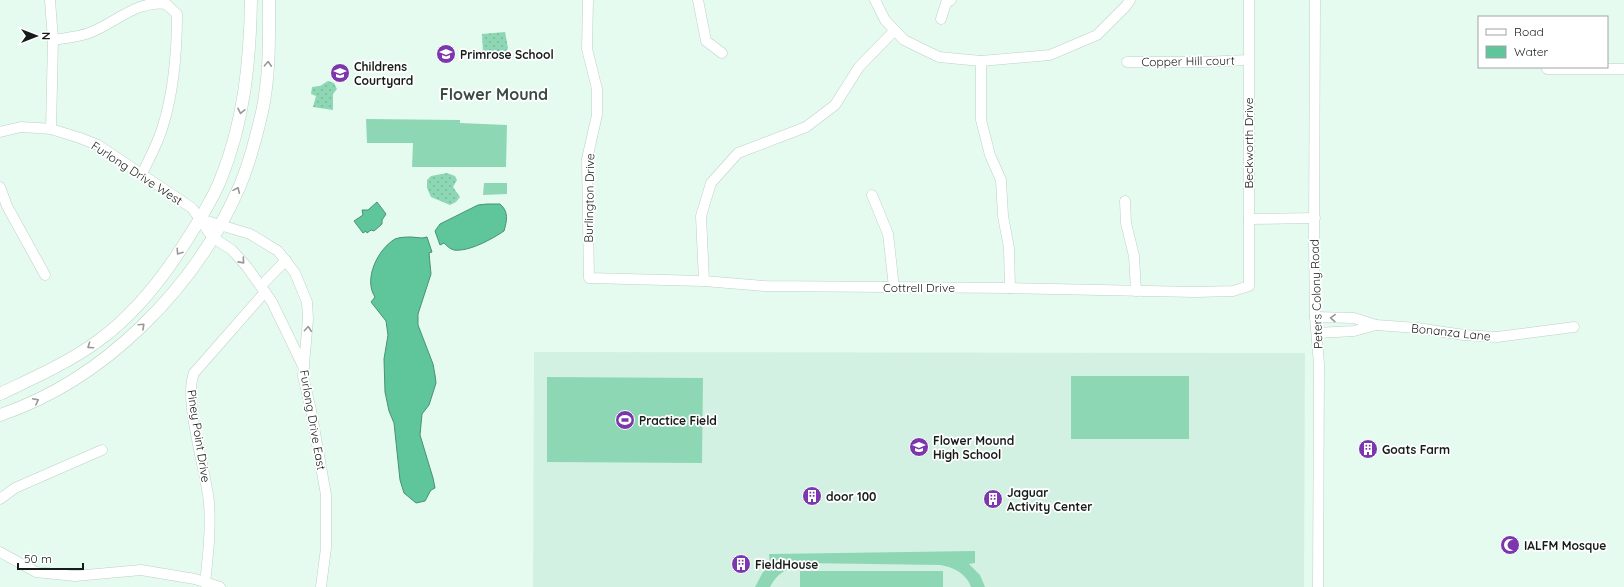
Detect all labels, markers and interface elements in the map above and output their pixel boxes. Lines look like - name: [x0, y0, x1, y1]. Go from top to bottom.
- north arrow: [16, 16, 56, 56]
- legend: [1478, 16, 1608, 68]
- text: Road: [1514, 24, 1544, 39]
- text: N: [39, 32, 53, 40]
- school or university icon: Primrose School: [435, 43, 457, 65]
- text: Water: [1514, 44, 1549, 59]
- place label: Primrose School: [460, 47, 554, 62]
- street label: Copper Hill court: [1141, 53, 1235, 69]
- place label: Childrens Courtyard: [354, 59, 413, 88]
- one-way arrow: [263, 61, 272, 67]
- school or university icon: Childrens Courtyard: [329, 62, 351, 84]
- district label: Flower Mound: [440, 84, 548, 104]
- street label: Beckworth Drive: [1241, 97, 1256, 189]
- one-way arrow: [238, 108, 246, 115]
- street label: Furlong Drive West: [89, 138, 185, 208]
- street label: Burlington Drive: [581, 153, 597, 243]
- one-way arrow: [232, 187, 240, 194]
- street label: Peters Colony Road: [1307, 239, 1325, 349]
- one-way arrow: [177, 248, 184, 255]
- one-way arrow: [237, 256, 245, 264]
- street label: Cottrell Drive: [883, 280, 955, 295]
- one-way arrow: [1330, 313, 1336, 322]
- street label: Bonanza Lane: [1410, 320, 1492, 344]
- one-way arrow: [137, 324, 145, 331]
- one-way arrow: [303, 326, 312, 332]
- one-way arrow: [88, 341, 95, 348]
- street label: Furlong Drive East: [297, 369, 329, 471]
- street label: Piney Point Drive: [184, 389, 214, 484]
- one-way arrow: [32, 398, 39, 405]
- sports icon: Practice Field: [614, 409, 636, 431]
- place label: Practice Field: [639, 413, 717, 428]
- place label: Flower Mound High School: [933, 433, 1014, 462]
- school or university icon: Flower Mound High School: [908, 436, 930, 458]
- building icon: Goats Farm: [1357, 438, 1379, 460]
- place label: Goats Farm: [1382, 442, 1450, 457]
- building icon: door 100: [801, 485, 823, 507]
- place label: Jaguar Activity Center: [1007, 485, 1092, 514]
- building icon: Jaguar Activity Center: [982, 488, 1004, 510]
- place label: door 100: [826, 489, 876, 504]
- mosque icon: IALFM Mosque: [1499, 534, 1521, 556]
- place label: IALFM Mosque: [1524, 538, 1606, 553]
- scale bar: [18, 545, 83, 571]
- text: 50 m: [24, 551, 52, 566]
- building icon: FieldHouse: [730, 553, 752, 575]
- place label: FieldHouse: [755, 557, 818, 572]

